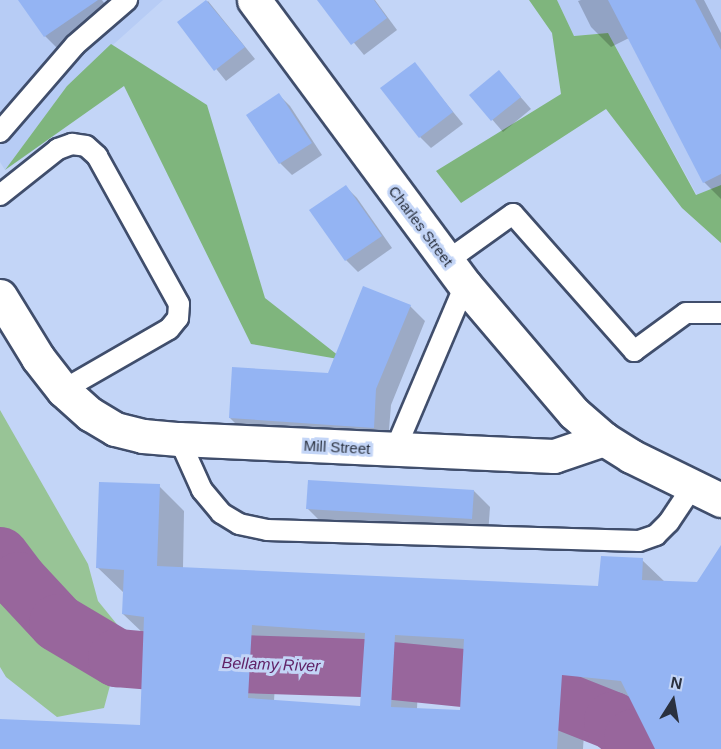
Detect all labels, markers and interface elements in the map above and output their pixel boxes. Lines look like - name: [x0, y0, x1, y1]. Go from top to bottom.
- street label: Charles Street: [385, 182, 457, 270]
- street label: Mill Street: [303, 436, 371, 458]
- water label: Bellamy River: [221, 654, 321, 676]
- north arrow: [643, 671, 703, 731]
- text: N: [669, 673, 684, 692]

